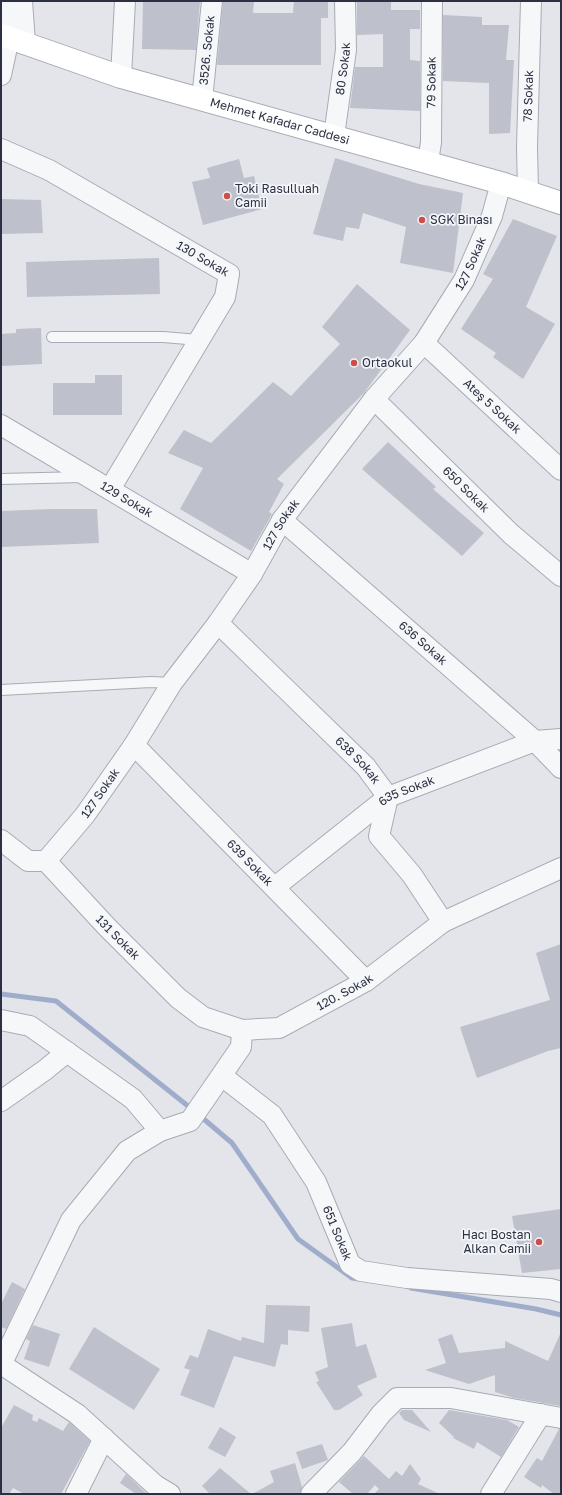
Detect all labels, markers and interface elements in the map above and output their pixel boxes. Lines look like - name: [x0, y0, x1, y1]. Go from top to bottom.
- street label: 3526. Sokak: [196, 14, 218, 86]
- street label: 80 Sokak: [332, 42, 353, 96]
- street label: 79 Sokak: [423, 56, 439, 108]
- street label: 78 Sokak: [520, 70, 536, 122]
- street label: Mehmet Kafadar Caddesi: [208, 94, 351, 147]
- place label: Toki Rasulluah Camii: [235, 181, 319, 210]
- marker: Toki Rasulluah Camii: [222, 191, 232, 201]
- place label: SGK Binası: [430, 212, 492, 227]
- marker: SGK Binası: [417, 215, 427, 225]
- street label: 127 Sokak: [451, 234, 489, 293]
- street label: 130 Sokak: [174, 237, 232, 280]
- place label: Ortaokul: [362, 355, 413, 370]
- marker: Ortaokul: [349, 358, 359, 368]
- street label: Ateş 5 Sokak: [460, 375, 525, 437]
- street label: 650 Sokak: [440, 463, 493, 516]
- street label: 129 Sokak: [98, 478, 156, 521]
- street label: 127 Sokak: [259, 496, 302, 552]
- street label: 636 Sokak: [396, 617, 451, 668]
- street label: 638 Sokak: [332, 733, 384, 787]
- street label: 127 Sokak: [77, 765, 123, 821]
- street label: 635 Sokak: [375, 772, 437, 809]
- street label: 639 Sokak: [224, 836, 276, 889]
- street label: 131 Sokak: [93, 912, 143, 963]
- street label: 120. Sokak: [314, 970, 376, 1013]
- street label: 651 Sokak: [320, 1203, 356, 1263]
- place label: Hacı Bostan Alkan Camii: [462, 1227, 531, 1256]
- marker: Hacı Bostan Alkan Camii: [534, 1237, 544, 1247]

